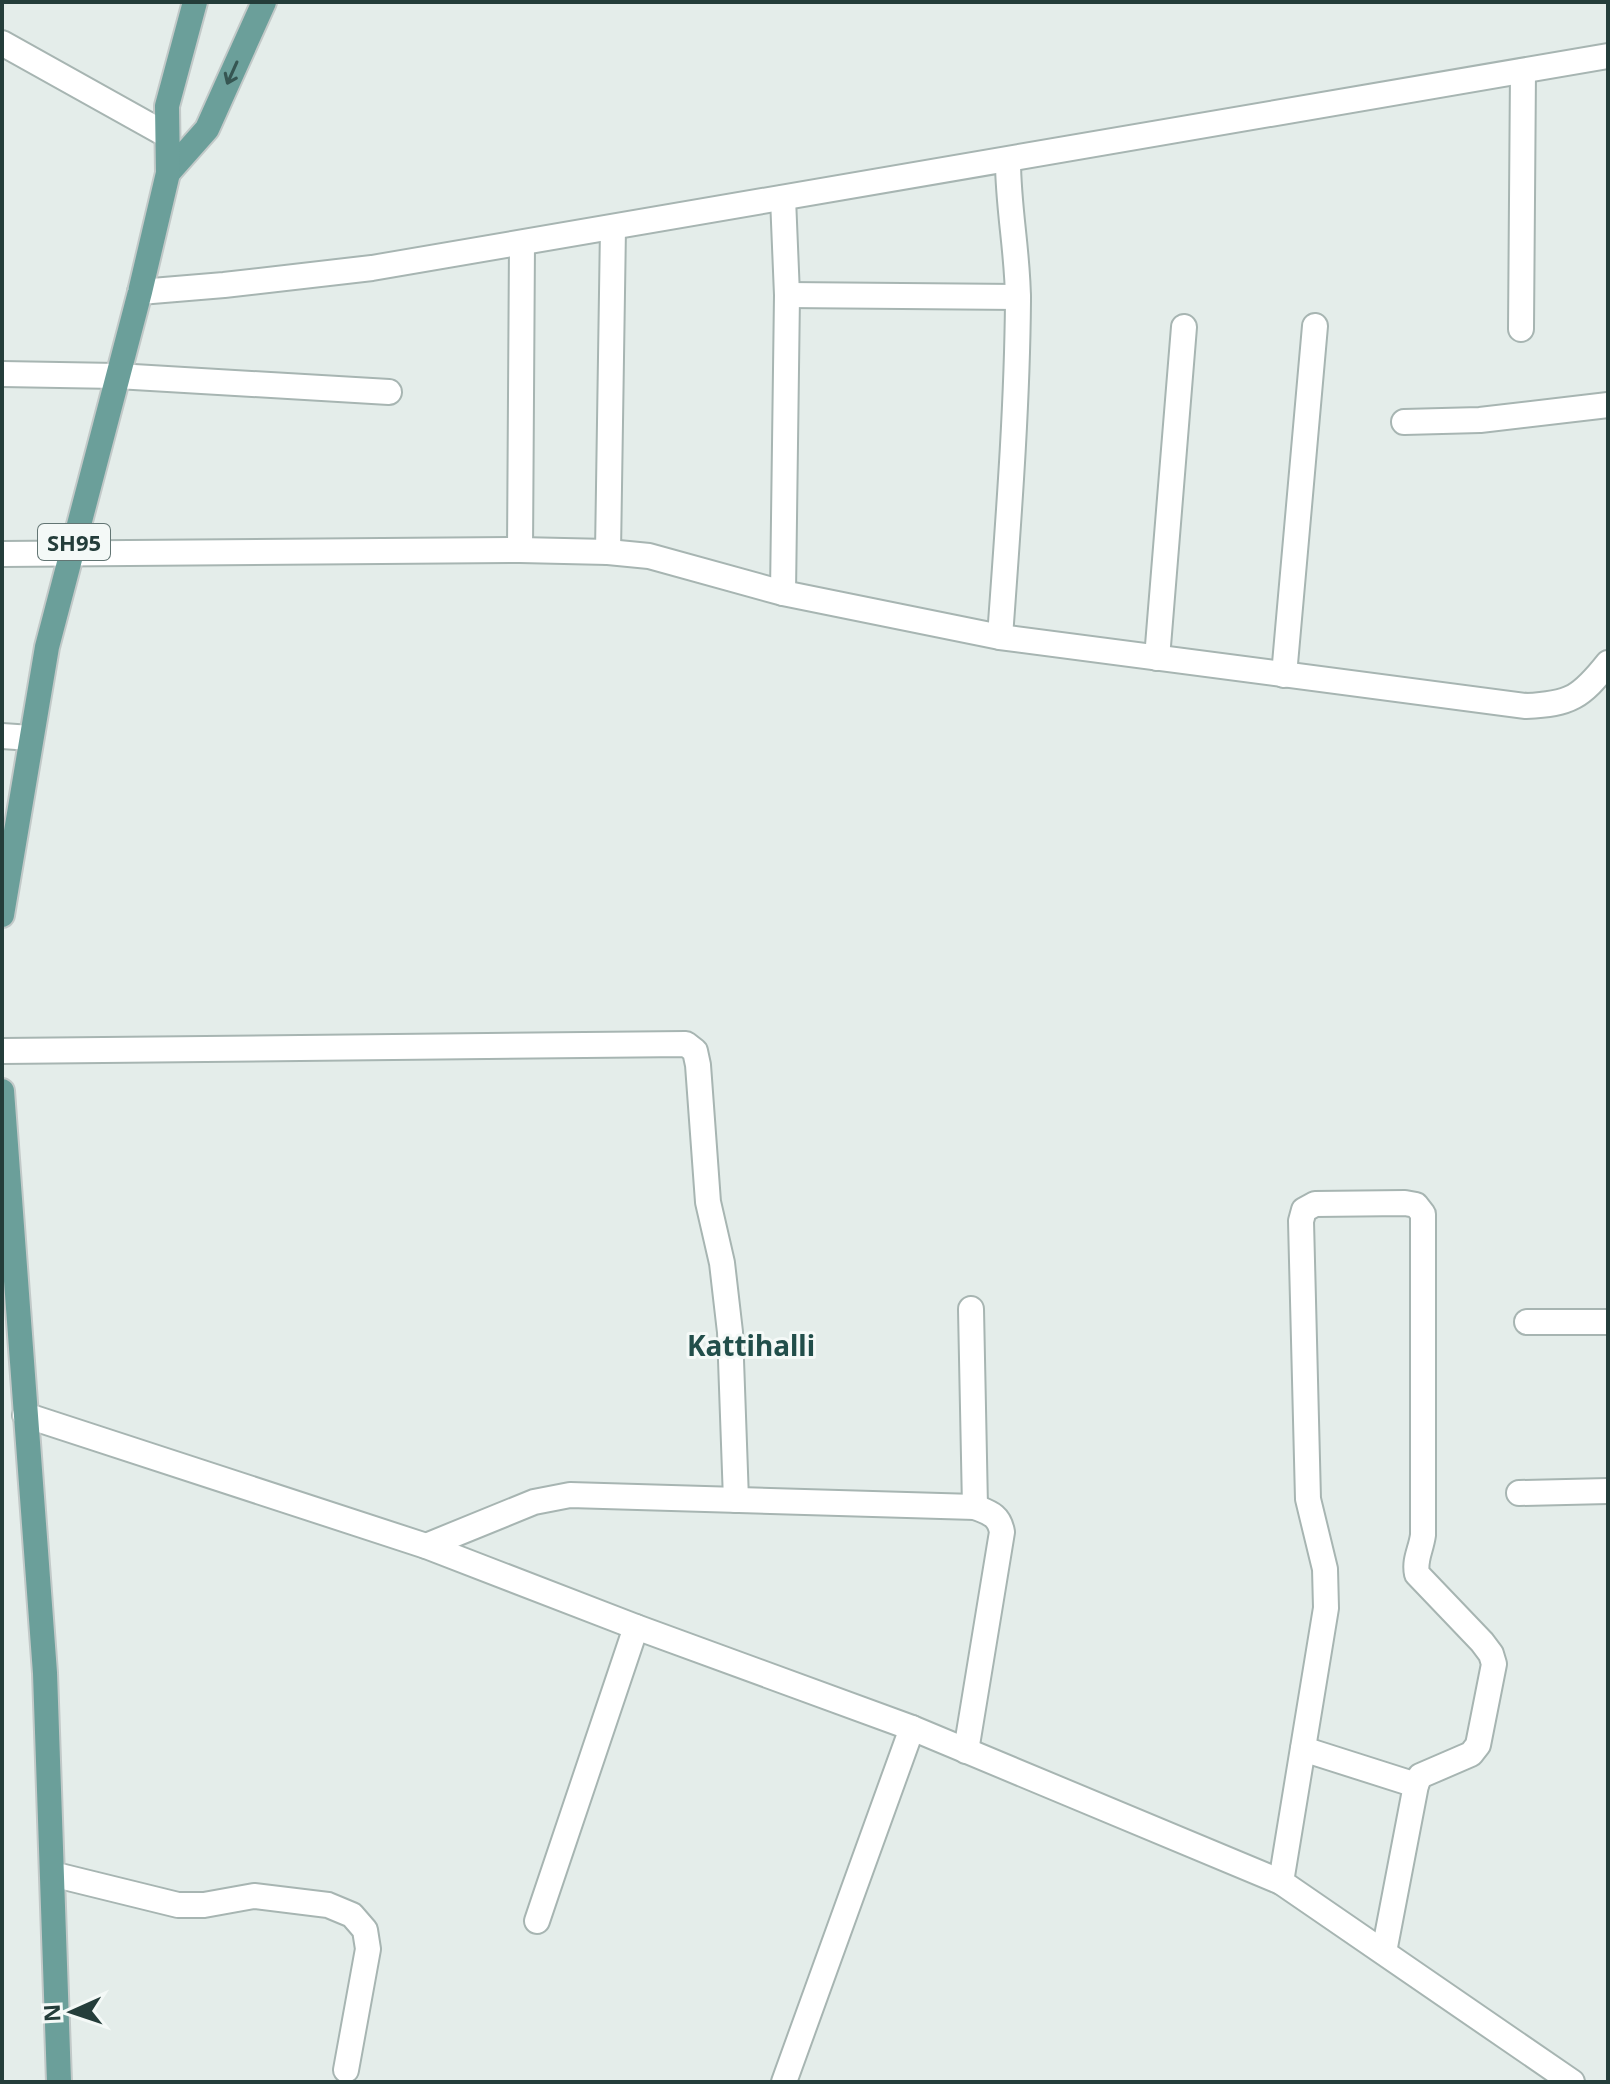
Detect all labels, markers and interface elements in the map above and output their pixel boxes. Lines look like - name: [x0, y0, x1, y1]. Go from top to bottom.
- one-way arrow: [224, 61, 239, 85]
- road number: SH95: [38, 524, 110, 560]
- district label: Kattihalli: [687, 1326, 815, 1364]
- north arrow: [32, 1972, 112, 2052]
- text: N: [36, 2003, 66, 2023]

